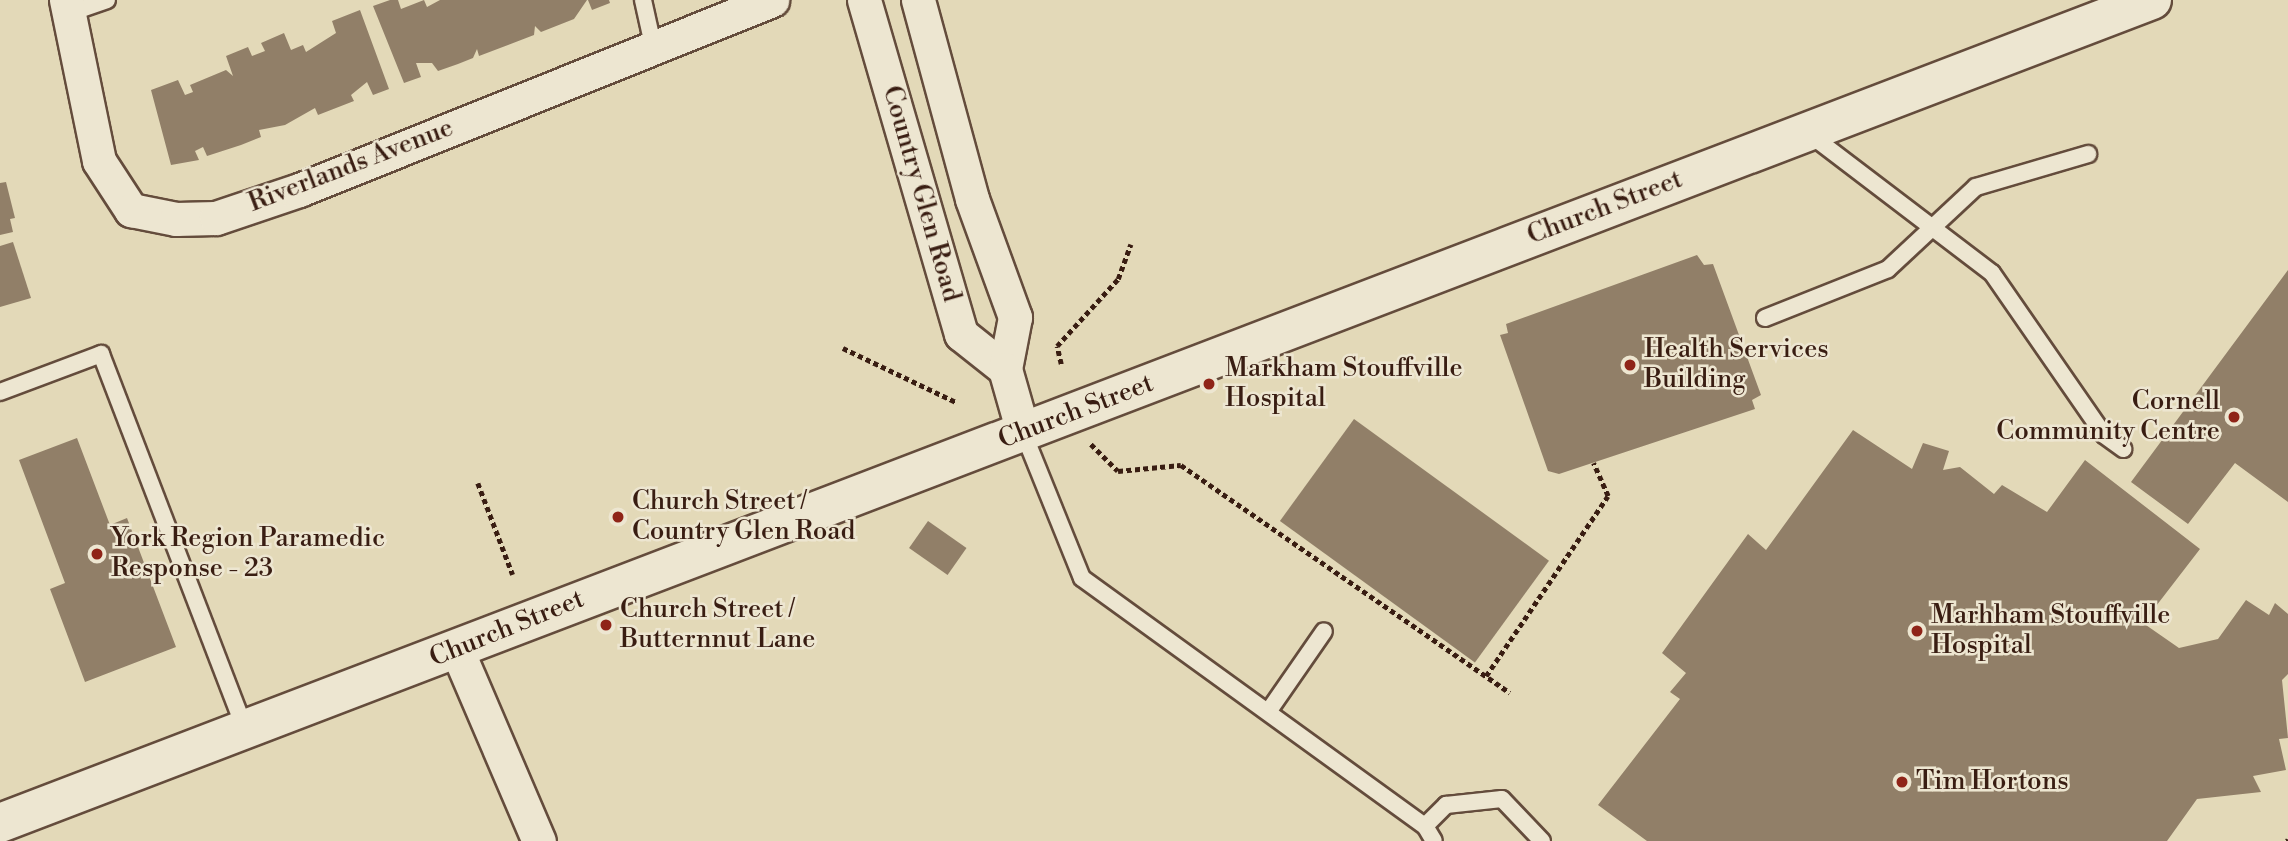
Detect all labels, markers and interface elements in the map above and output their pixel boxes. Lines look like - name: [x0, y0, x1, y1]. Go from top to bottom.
- street label: Country Glen Road: [875, 82, 967, 306]
- street label: Riverlands Avenue: [244, 113, 458, 219]
- street label: Church Street: [1523, 164, 1687, 252]
- place label: Health Services Building: [1644, 334, 1829, 396]
- place label: Markham Stouffville Hospital: [1225, 353, 1463, 414]
- marker: Health Services Building: [1622, 357, 1638, 373]
- street label: Church Street: [994, 368, 1158, 456]
- marker: Markham Stouffville Hospital: [1199, 374, 1219, 394]
- place label: Cornell Community Centre: [1996, 386, 2220, 448]
- marker: Cornell Community Centre: [2226, 409, 2242, 425]
- place label: Church Street / Country Glen Road: [632, 486, 855, 548]
- marker: Church Street / Country Glen Road: [610, 509, 626, 525]
- place label: York Region Paramedic Response - 23: [111, 523, 385, 584]
- marker: York Region Paramedic Response - 23: [89, 546, 105, 562]
- street label: Church Street: [425, 584, 589, 674]
- place label: Church Street / Butternnut Lane: [620, 594, 815, 656]
- place label: Marhham Stouffville Hospital: [1931, 600, 2170, 662]
- marker: Church Street / Butternnut Lane: [598, 617, 614, 633]
- marker: Marhham Stouffville Hospital: [1909, 623, 1925, 639]
- place label: Tim Hortons: [1916, 766, 2069, 798]
- marker: Tim Hortons: [1894, 774, 1910, 790]

